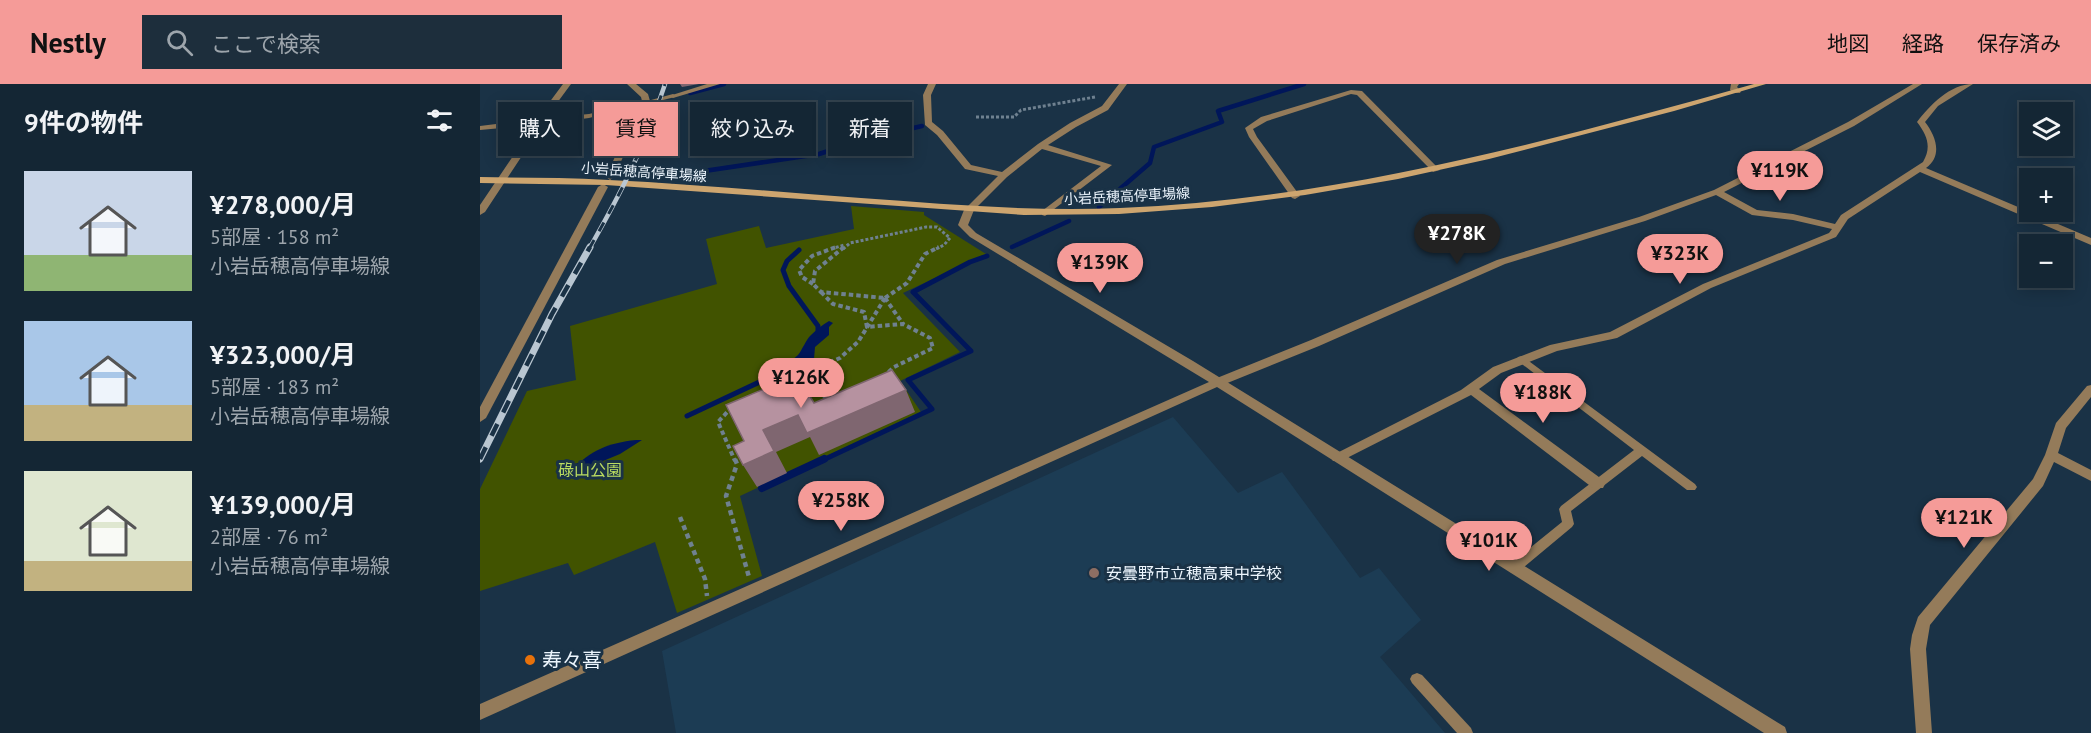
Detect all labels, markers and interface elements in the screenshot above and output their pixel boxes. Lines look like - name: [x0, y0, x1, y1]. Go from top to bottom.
- search box: [142, 15, 562, 69]
- text: Nestly: [30, 24, 106, 61]
- icon: search: [163, 26, 196, 59]
- text: ここで検索: [211, 30, 321, 58]
- text: 地図: [1827, 30, 1869, 57]
- text: 経路: [1902, 30, 1944, 57]
- text: 保存済み: [1977, 30, 2061, 57]
- chip: 購入: [498, 102, 582, 156]
- chip: 賃貸: [594, 102, 678, 156]
- chip: 絞り込み: [690, 102, 816, 156]
- chip: 新着: [828, 102, 912, 156]
- map controls: [2019, 102, 2073, 288]
- button: layers: [2019, 102, 2073, 156]
- icon: filters: [423, 104, 456, 137]
- text: 9件の物件: [24, 106, 143, 139]
- pin: ¥119K: [1738, 151, 1822, 202]
- text: ¥119K: [1751, 157, 1809, 183]
- street label: 小岩岳穂高停車場線: [581, 159, 707, 185]
- button: +: [2019, 168, 2073, 222]
- street label: 小岩岳穂高停車場線: [1064, 184, 1190, 208]
- text: ¥278,000/月: [210, 188, 356, 221]
- icon: home: [72, 195, 144, 267]
- pin: ¥278K: [1415, 214, 1499, 265]
- text: ¥278K: [1428, 220, 1486, 246]
- text: 5部屋 · 158 m²: [210, 224, 339, 250]
- pin: ¥323K: [1638, 234, 1722, 285]
- button: −: [2019, 234, 2073, 288]
- text: ¥323K: [1651, 240, 1709, 266]
- pin: ¥139K: [1058, 243, 1142, 294]
- text: ¥139K: [1071, 249, 1129, 275]
- text: 小岩岳穂高停車場線: [210, 253, 390, 279]
- text: ¥323,000/月: [210, 338, 356, 371]
- icon: home: [72, 345, 144, 417]
- pin: ¥126K: [759, 358, 843, 409]
- text: ¥126K: [772, 364, 830, 390]
- pin: ¥188K: [1501, 373, 1585, 424]
- text: 5部屋 · 183 m²: [210, 374, 339, 400]
- text: ¥188K: [1514, 379, 1572, 405]
- text: 小岩岳穂高停車場線: [210, 403, 390, 429]
- park label: 碌山公園: [558, 460, 622, 480]
- pin: ¥258K: [799, 481, 883, 532]
- text: ¥258K: [812, 487, 870, 513]
- text: ¥139,000/月: [210, 488, 356, 521]
- icon: home: [72, 495, 144, 567]
- pin: ¥121K: [1922, 498, 2006, 549]
- text: ¥121K: [1935, 504, 1993, 530]
- pin: ¥101K: [1447, 521, 1531, 572]
- text: 2部屋 · 76 m²: [210, 524, 328, 550]
- text: ¥101K: [1460, 527, 1518, 553]
- text: 小岩岳穂高停車場線: [210, 553, 390, 579]
- place label: 安曇野市立穂高東中学校: [1106, 563, 1282, 583]
- marker: 安曇野市立穂高東中学校: [1087, 566, 1101, 580]
- place label: 寿々喜: [542, 647, 602, 673]
- marker: 寿々喜: [523, 653, 537, 667]

